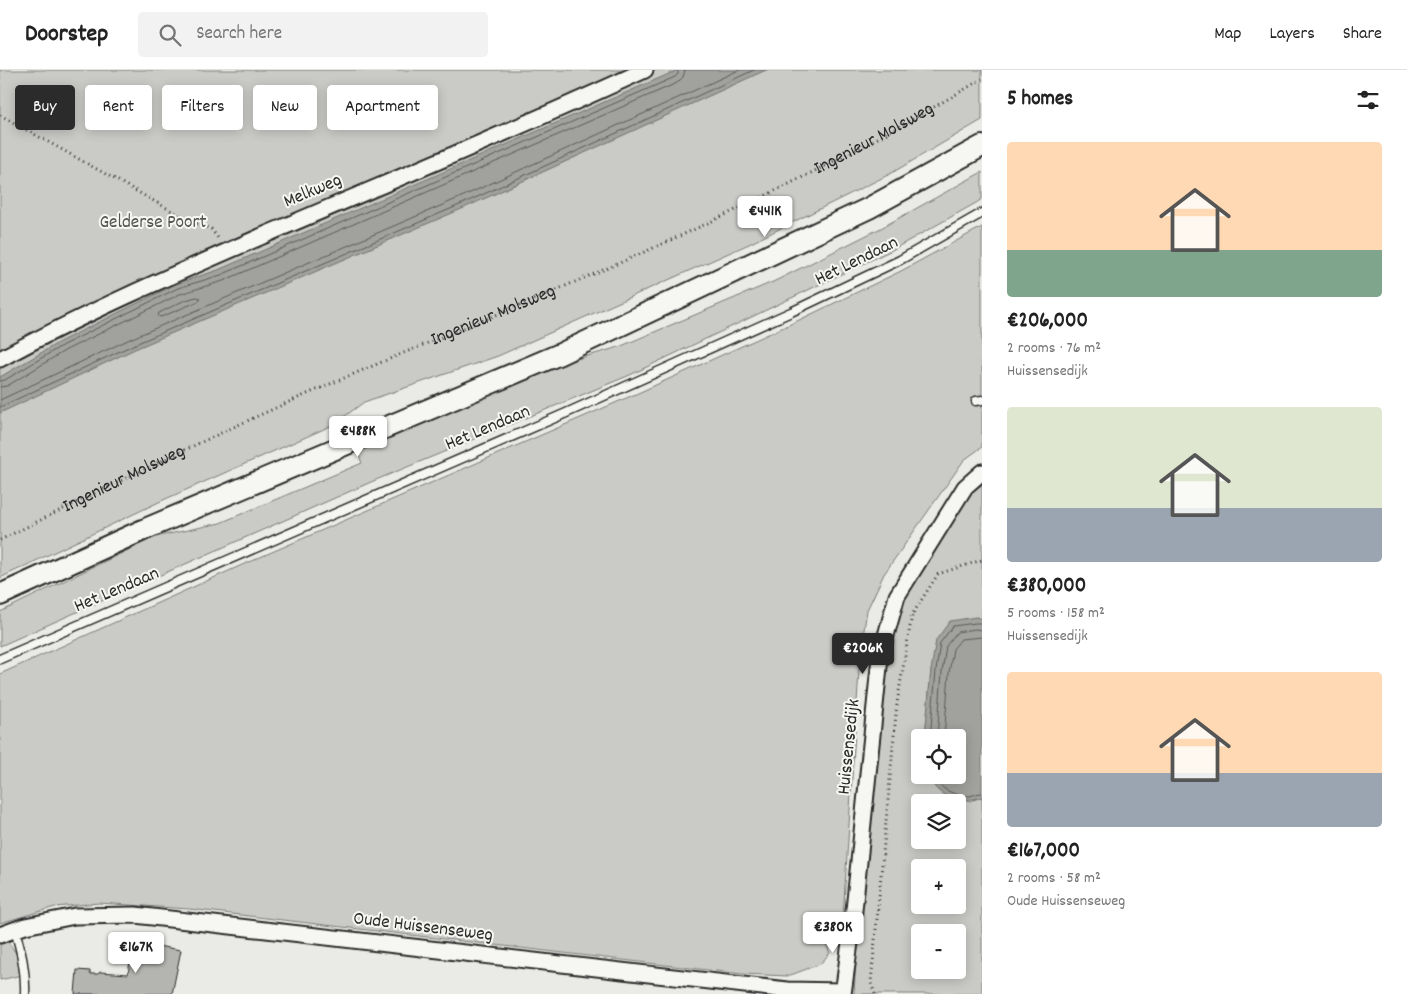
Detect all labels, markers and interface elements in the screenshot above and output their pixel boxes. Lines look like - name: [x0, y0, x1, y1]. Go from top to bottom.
- search box: [138, 12, 488, 57]
- text: Doorstep: [25, 18, 108, 52]
- icon: search: [156, 21, 184, 49]
- text: Search here: [196, 21, 282, 48]
- text: Map: [1214, 22, 1241, 47]
- text: Layers: [1269, 22, 1315, 47]
- text: Share: [1343, 22, 1382, 47]
- chip: Buy: [15, 85, 75, 130]
- chip: Rent: [85, 85, 152, 130]
- chip: Filters: [162, 85, 243, 130]
- chip: New: [253, 85, 317, 130]
- chip: Apartment: [327, 85, 438, 130]
- text: 5 homes: [1007, 85, 1073, 115]
- icon: filters: [1354, 86, 1382, 114]
- street label: Ingenieur Molsweg: [809, 96, 939, 183]
- street label: Melkweg: [280, 168, 346, 216]
- icon: home: [1150, 175, 1240, 265]
- pin: €441K: [730, 196, 800, 238]
- text: €441K: [748, 200, 782, 223]
- park label: Gelderse Poort: [99, 210, 207, 237]
- street label: Het Lendaan: [811, 230, 903, 294]
- street label: Ingenieur Molsweg: [427, 278, 560, 354]
- text: €206,000: [1007, 307, 1088, 337]
- text: 2 rooms · 76 m²: [1007, 337, 1101, 360]
- text: Huissensedijk: [1007, 360, 1088, 383]
- street label: Het Lendaan: [441, 399, 535, 459]
- pin: €488K: [323, 416, 393, 458]
- text: €488K: [340, 420, 376, 443]
- street label: Ingenieur Molsweg: [58, 438, 190, 521]
- icon: home: [1150, 440, 1240, 530]
- street label: Het Lendaan: [70, 561, 164, 621]
- text: €380,000: [1007, 572, 1086, 602]
- text: 5 rooms · 158 m²: [1007, 602, 1105, 625]
- text: Huissensedijk: [1007, 625, 1088, 648]
- pin: €206K: [828, 632, 898, 675]
- text: €206K: [843, 637, 883, 660]
- street label: Huissensedijk: [832, 698, 868, 796]
- icon: home: [1150, 705, 1240, 795]
- map controls: [911, 729, 966, 979]
- button: locate: [911, 729, 966, 784]
- button: layers: [911, 794, 966, 849]
- text: €167,000: [1007, 837, 1080, 867]
- button: +: [911, 859, 966, 914]
- text: 2 rooms · 58 m²: [1007, 867, 1101, 890]
- text: Oude Huissenseweg: [1007, 890, 1125, 913]
- street label: Oude Huissenseweg: [352, 906, 494, 950]
- pin: €380K: [798, 912, 868, 954]
- text: €380K: [814, 916, 852, 939]
- button: −: [911, 924, 966, 979]
- pin: €167K: [101, 932, 171, 974]
- text: €167K: [119, 936, 153, 959]

